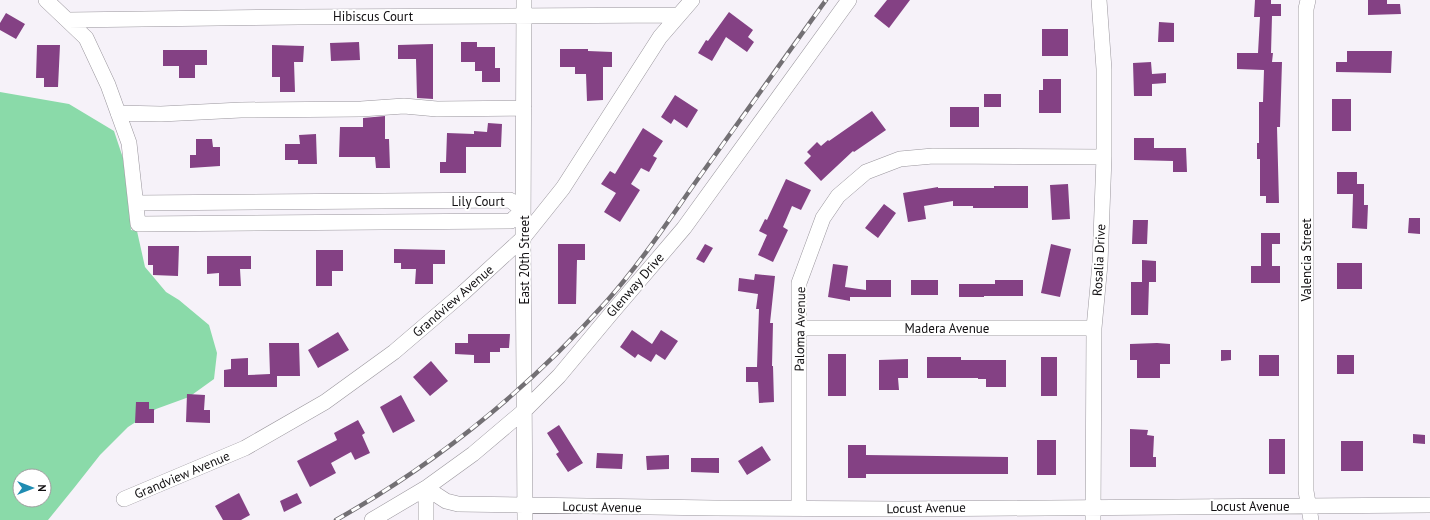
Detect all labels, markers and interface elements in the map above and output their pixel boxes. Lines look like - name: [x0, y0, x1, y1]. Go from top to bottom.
- street label: Hibiscus Court: [333, 8, 414, 25]
- street label: Lily Court: [451, 193, 505, 210]
- street label: East 20th Street: [516, 215, 533, 305]
- street label: Valencia Street: [1298, 218, 1315, 303]
- street label: Rosalia Drive: [1089, 223, 1109, 297]
- street label: Glenway Drive: [602, 249, 668, 321]
- street label: Grandview Avenue: [409, 261, 497, 341]
- street label: Paloma Avenue: [791, 287, 809, 371]
- street label: Madera Avenue: [905, 320, 989, 337]
- street label: Grandview Avenue: [132, 447, 232, 503]
- north arrow: [12, 468, 52, 508]
- text: N: [35, 484, 49, 492]
- street label: Locust Avenue: [562, 498, 642, 516]
- street label: Locust Avenue: [1210, 498, 1290, 515]
- street label: Locust Avenue: [886, 499, 966, 517]

